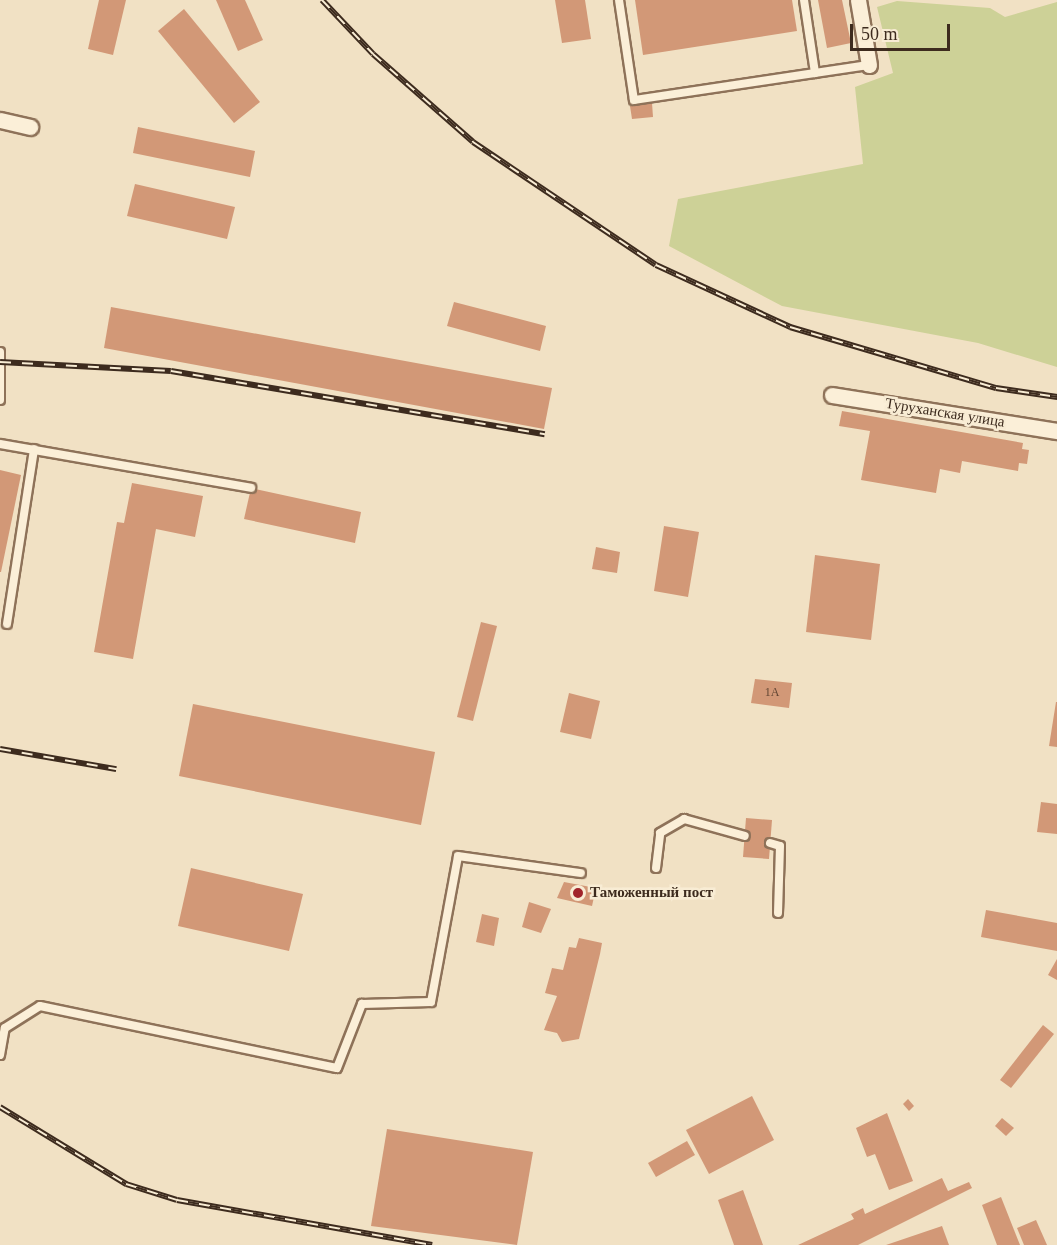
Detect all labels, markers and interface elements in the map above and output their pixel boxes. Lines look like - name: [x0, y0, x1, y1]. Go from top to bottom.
- scale bar: [853, 12, 954, 50]
- text: 50 m: [861, 24, 898, 44]
- street label: Туруханская улица: [884, 395, 1006, 431]
- house number: 1A: [765, 686, 779, 700]
- place label: Таможенный пост: [590, 884, 713, 902]
- marker: Таможенный пост: [571, 886, 585, 900]

